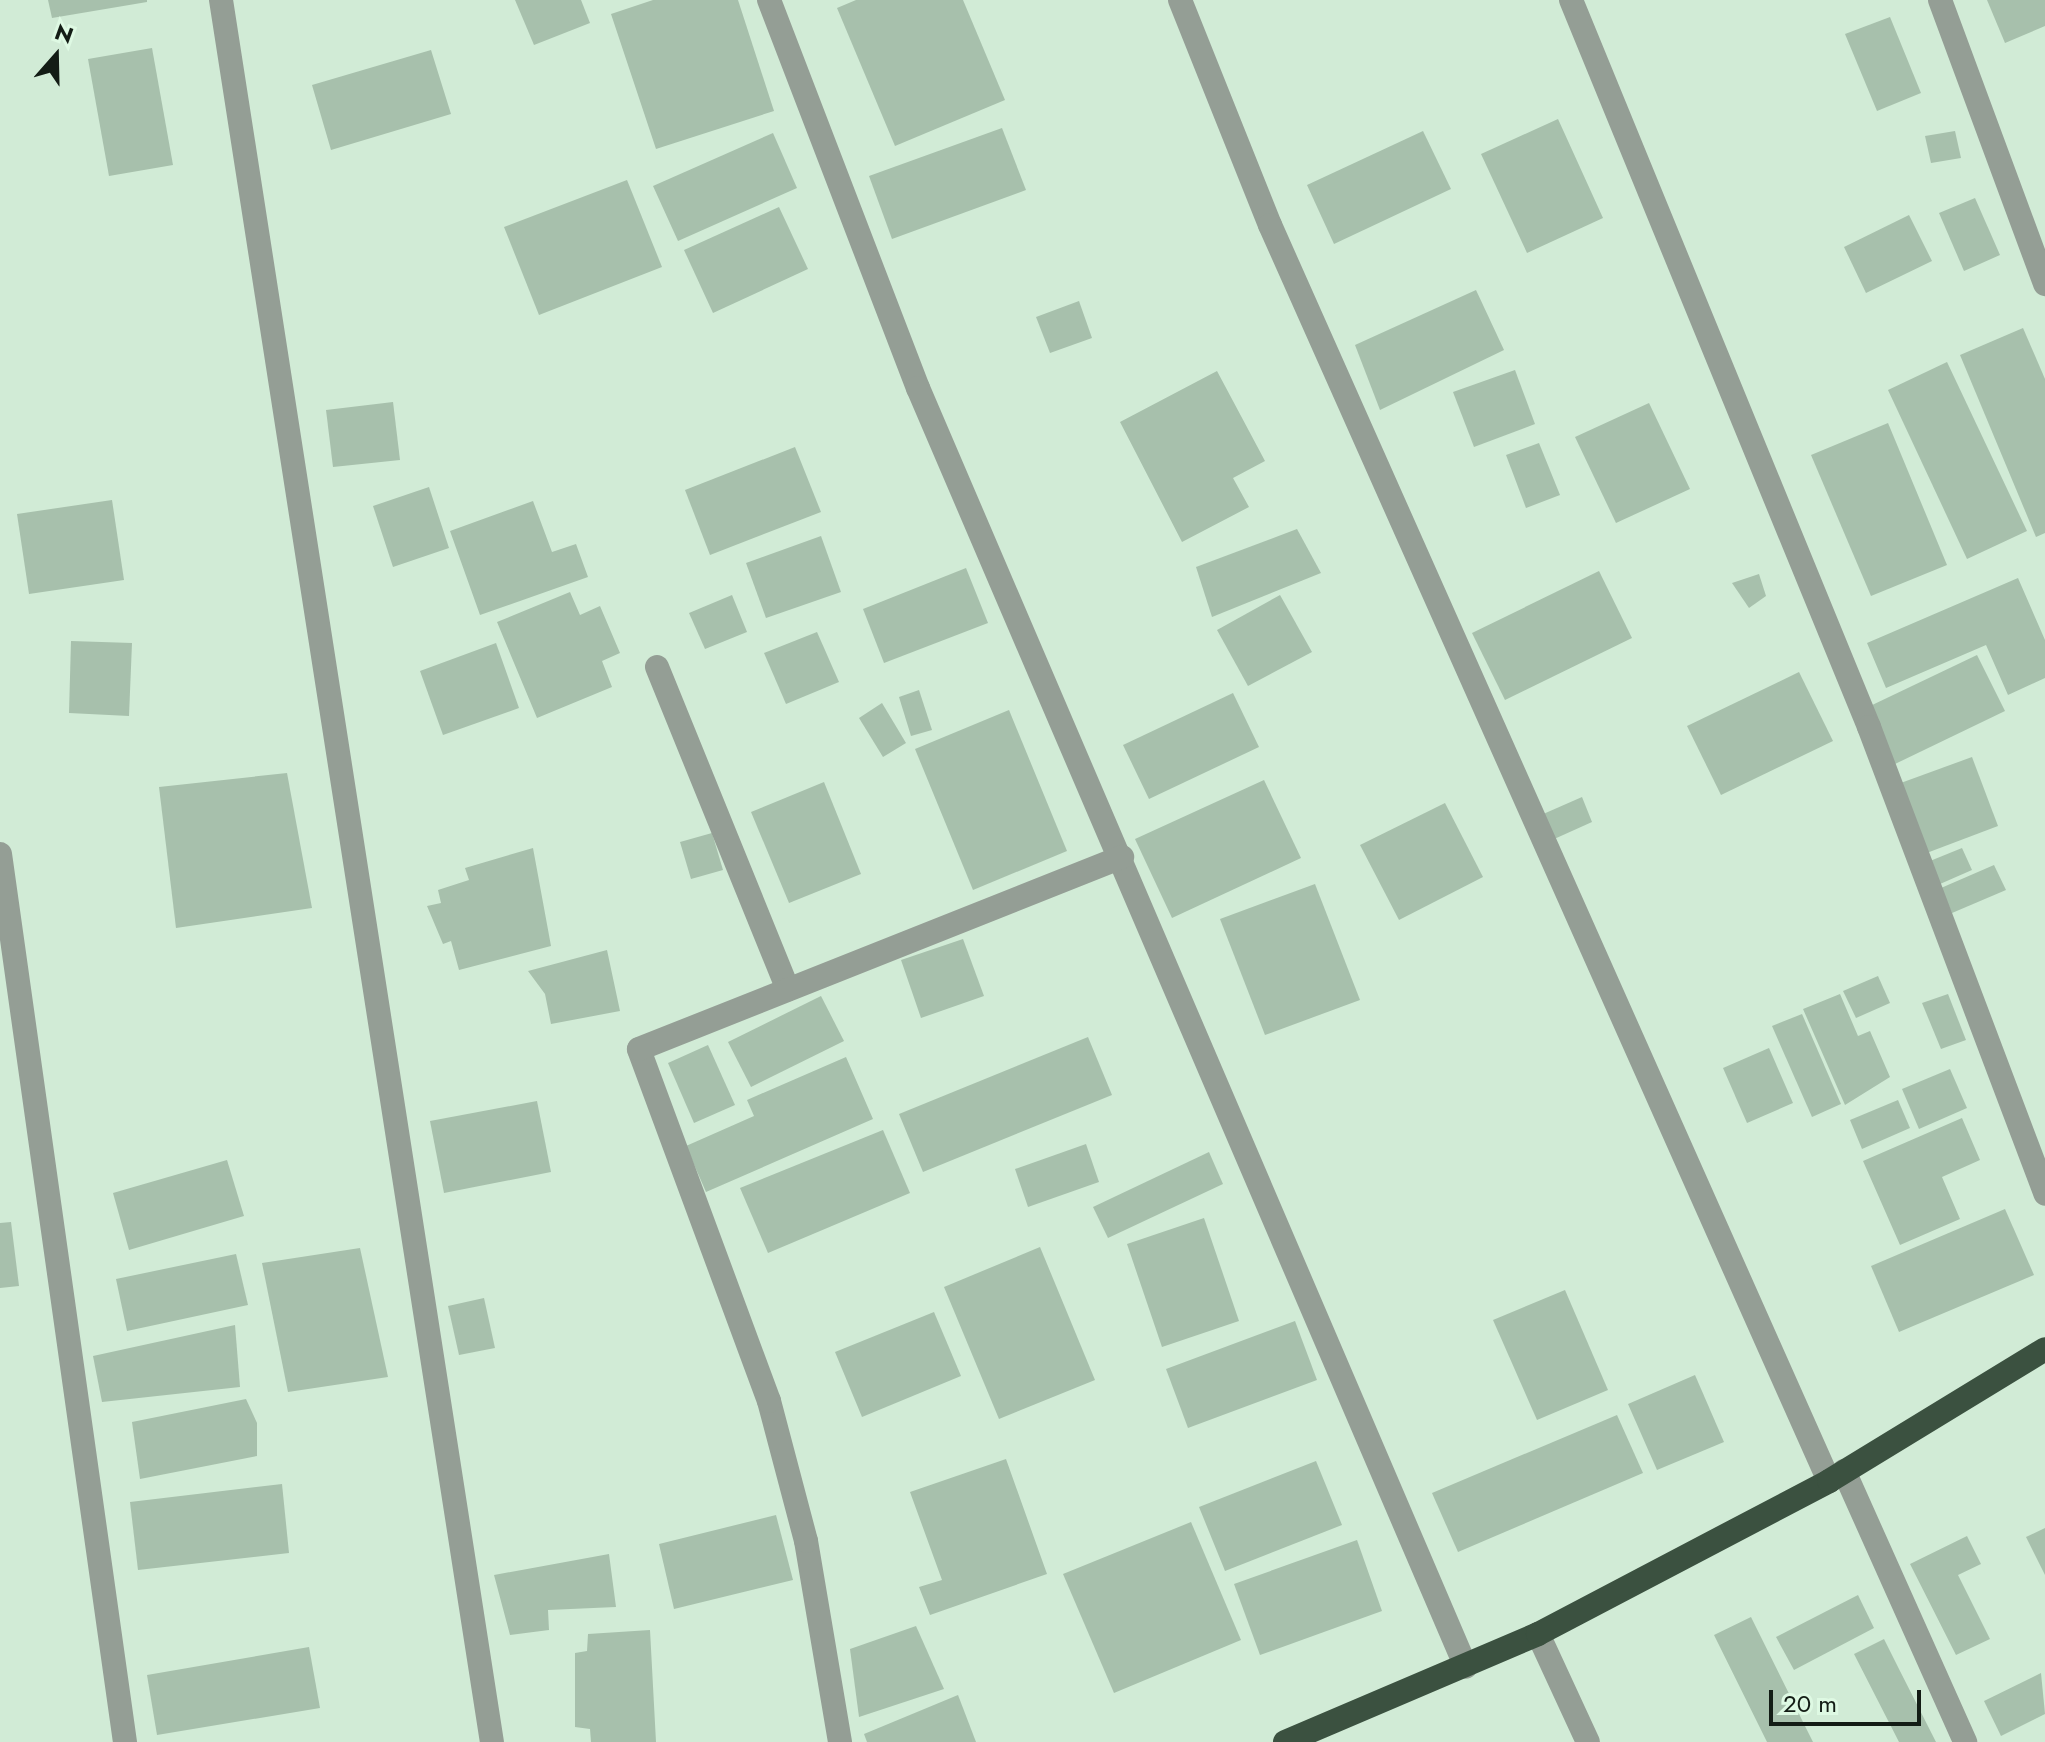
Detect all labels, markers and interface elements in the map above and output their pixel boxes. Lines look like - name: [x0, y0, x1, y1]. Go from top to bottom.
- text: N: [51, 15, 78, 51]
- north arrow: [16, 16, 96, 96]
- scale bar: [1773, 1674, 1925, 1724]
- text: 20 m: [1783, 1686, 1837, 1721]

